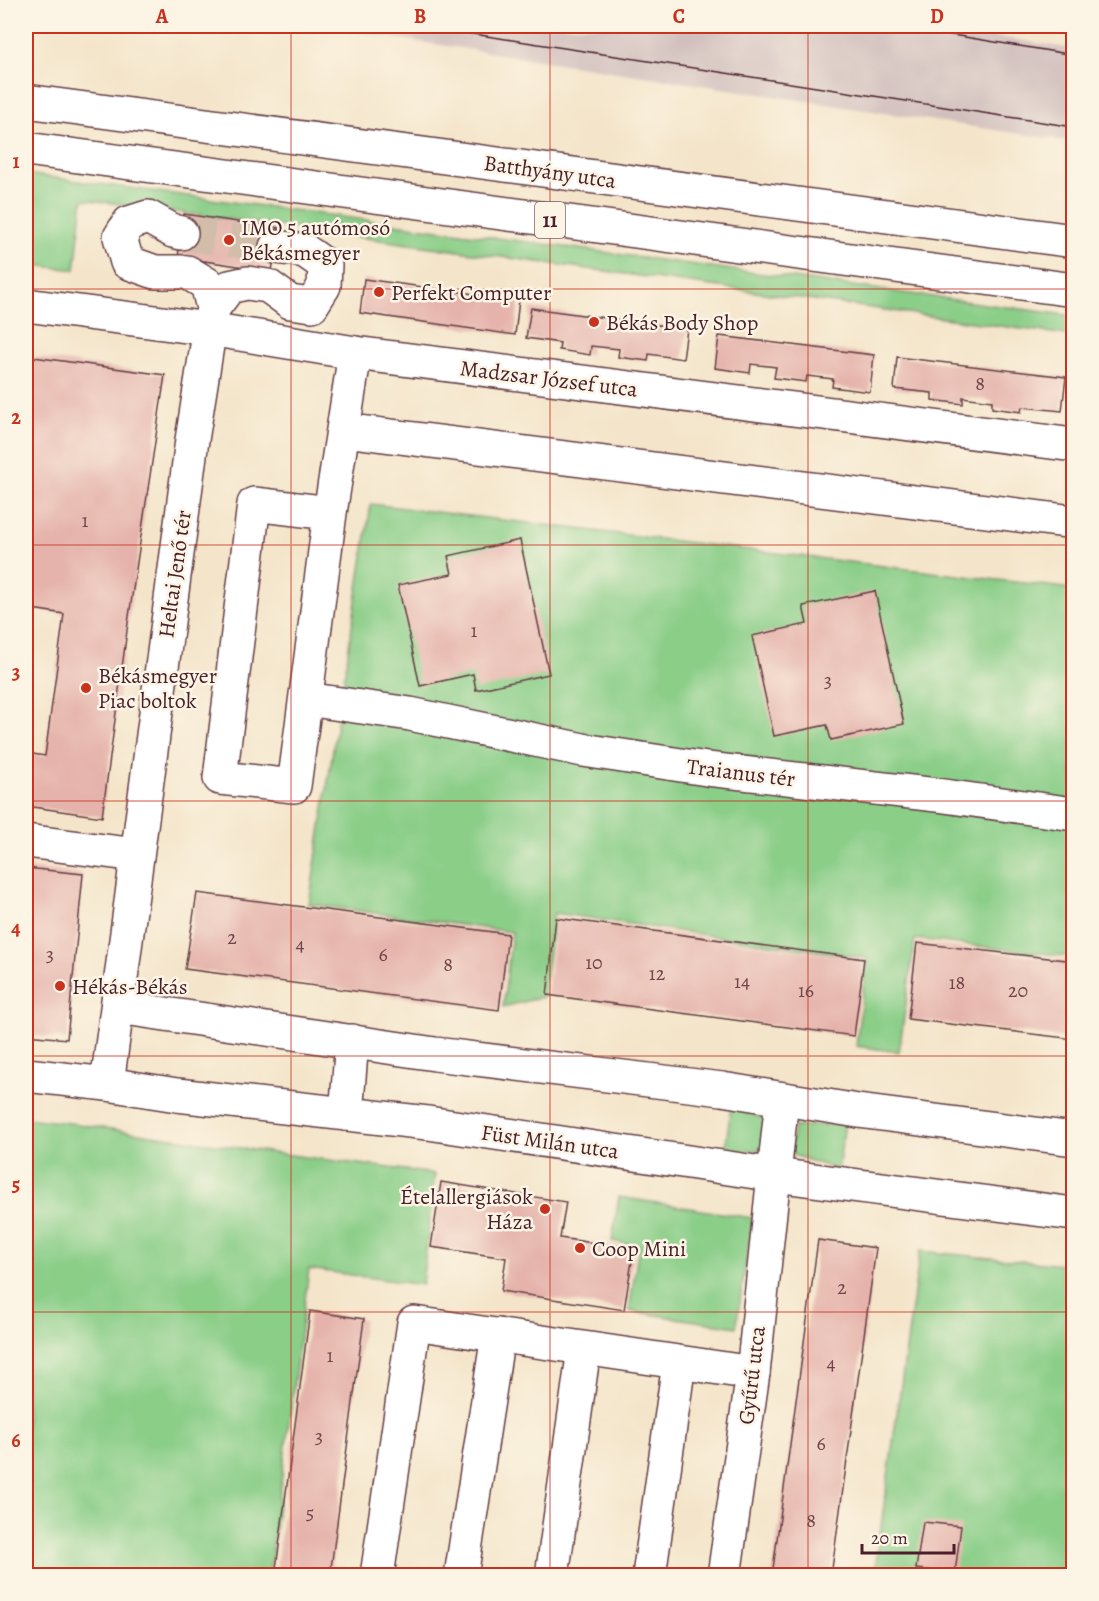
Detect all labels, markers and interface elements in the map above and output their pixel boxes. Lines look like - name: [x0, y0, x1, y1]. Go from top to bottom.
- text: A: [155, 3, 169, 30]
- text: B: [414, 3, 426, 30]
- text: C: [673, 3, 685, 30]
- text: D: [930, 3, 944, 30]
- text: 1: [12, 148, 20, 175]
- street label: Batthyány utca: [482, 148, 619, 196]
- road number: 11: [535, 202, 565, 238]
- place label: IMO 5 autómosó Békásmegyer: [241, 213, 390, 268]
- marker: IMO 5 autómosó Békásmegyer: [222, 233, 236, 247]
- place label: Perfekt Computer: [391, 278, 551, 308]
- marker: Perfekt Computer: [372, 285, 386, 299]
- place label: Békás Body Shop: [606, 308, 758, 338]
- marker: Békás Body Shop: [587, 315, 601, 329]
- street label: Madzsar József utca: [458, 353, 640, 405]
- house number: 8: [975, 370, 985, 397]
- text: 2: [11, 404, 21, 431]
- house number: 1: [82, 507, 89, 534]
- street label: Heltai Jenő tér: [151, 508, 199, 640]
- house number: 1: [471, 617, 478, 644]
- text: 3: [12, 659, 20, 686]
- place label: Békásmegyer Piac boltok: [98, 661, 217, 716]
- house number: 3: [824, 667, 832, 694]
- marker: Békásmegyer Piac boltok: [79, 681, 93, 695]
- street label: Traianus tér: [685, 751, 797, 795]
- text: 4: [11, 915, 21, 942]
- house number: 2: [227, 924, 237, 951]
- house number: 4: [295, 931, 305, 958]
- house number: 3: [46, 941, 54, 968]
- house number: 6: [378, 941, 388, 968]
- house number: 10: [585, 949, 603, 976]
- house number: 8: [443, 951, 453, 978]
- house number: 12: [649, 960, 666, 987]
- house number: 14: [734, 968, 750, 995]
- house number: 18: [949, 969, 965, 996]
- place label: Hékás-Békás: [72, 972, 188, 1002]
- house number: 16: [798, 977, 814, 1004]
- house number: 20: [1008, 977, 1028, 1004]
- marker: Hékás-Békás: [53, 979, 67, 993]
- street label: Füst Milán utca: [479, 1117, 621, 1167]
- text: 5: [12, 1171, 20, 1198]
- place label: Ételallergiások Háza: [400, 1182, 534, 1237]
- marker: Ételallergiások Háza: [538, 1202, 552, 1216]
- place label: Coop Mini: [592, 1234, 686, 1264]
- marker: Coop Mini: [573, 1241, 587, 1255]
- house number: 2: [837, 1274, 847, 1301]
- street label: Gyűrű utca: [731, 1323, 773, 1426]
- house number: 1: [327, 1342, 334, 1369]
- house number: 4: [826, 1350, 836, 1377]
- house number: 3: [315, 1423, 323, 1450]
- text: 6: [11, 1427, 21, 1454]
- house number: 6: [816, 1430, 826, 1457]
- house number: 5: [306, 1499, 314, 1526]
- house number: 8: [806, 1507, 816, 1534]
- scale bar: [862, 1517, 954, 1555]
- text: 20 m: [871, 1526, 908, 1550]

